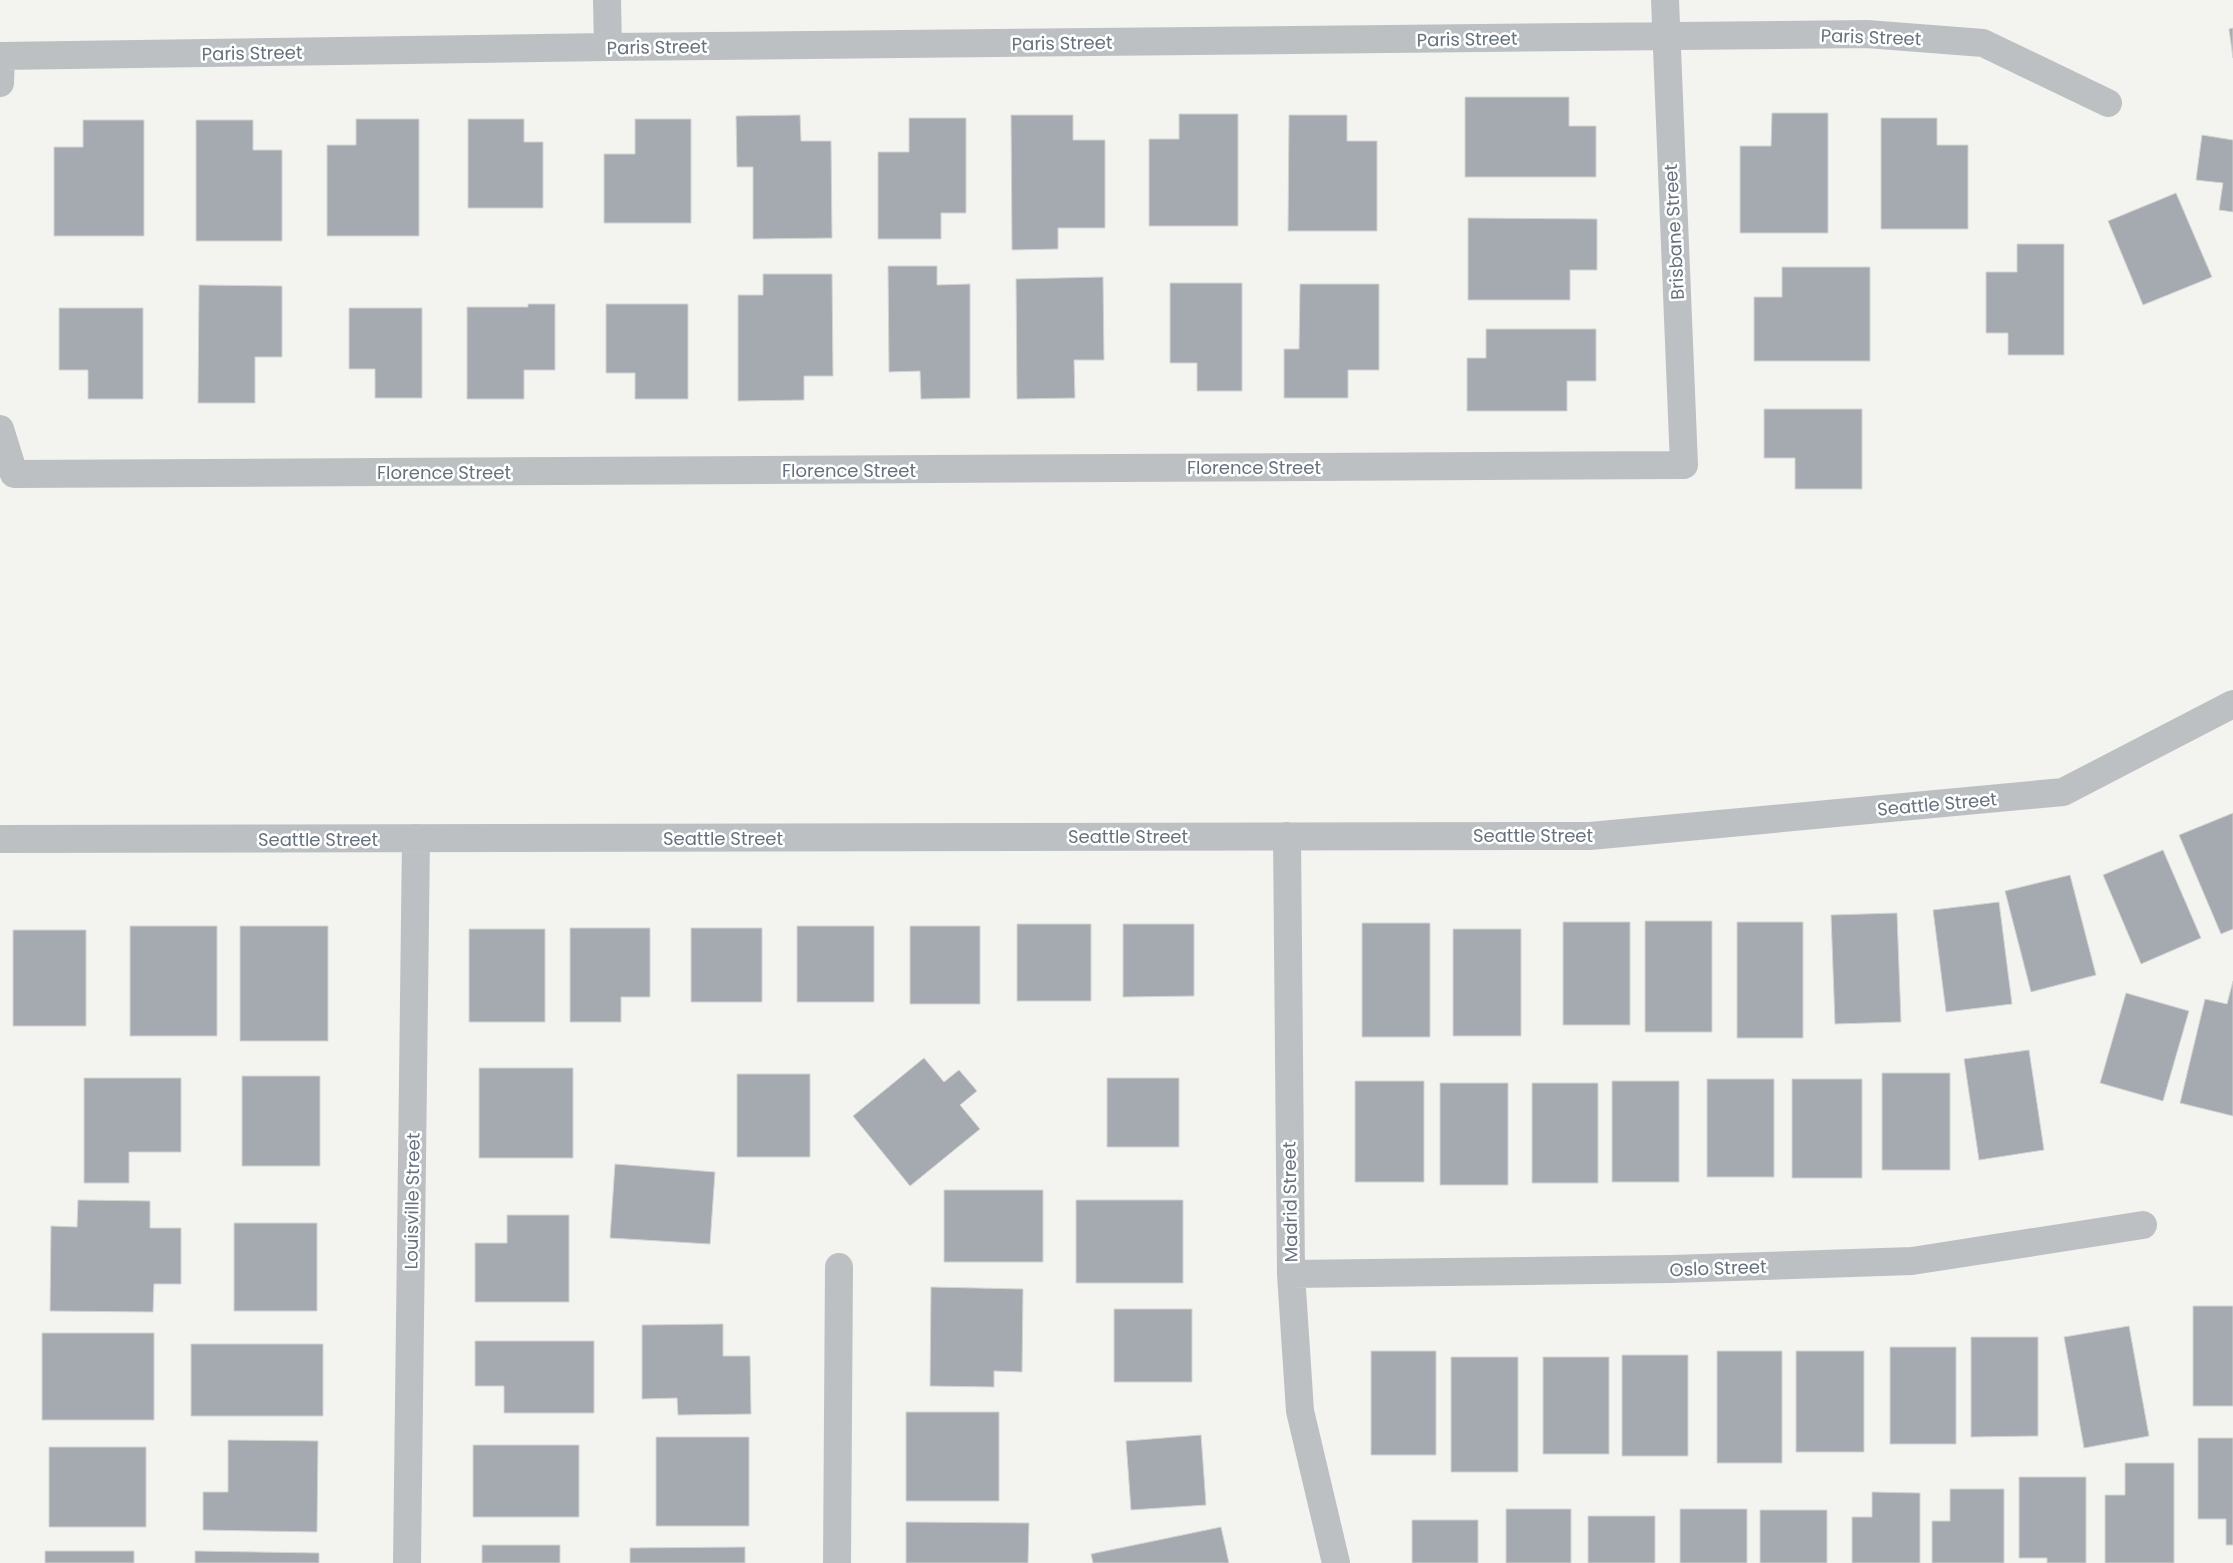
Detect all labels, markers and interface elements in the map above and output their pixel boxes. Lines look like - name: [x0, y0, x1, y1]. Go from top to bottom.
- street label: Paris Street: [1820, 23, 1922, 51]
- street label: Paris Street: [1416, 26, 1518, 52]
- street label: Paris Street: [1011, 30, 1113, 56]
- street label: Paris Street: [606, 34, 708, 60]
- street label: Paris Street: [201, 40, 303, 66]
- street label: Brisbane Street: [1658, 163, 1690, 301]
- street label: Florence Street: [1187, 455, 1321, 480]
- street label: Florence Street: [782, 458, 916, 483]
- street label: Florence Street: [377, 460, 511, 485]
- street label: Seattle Street: [1876, 786, 1998, 822]
- street label: Seattle Street: [1473, 823, 1593, 848]
- street label: Seattle Street: [1068, 824, 1188, 849]
- street label: Seattle Street: [663, 826, 783, 851]
- street label: Seattle Street: [258, 827, 378, 852]
- street label: Louisville Street: [398, 1132, 426, 1270]
- street label: Madrid Street: [1276, 1141, 1304, 1263]
- street label: Oslo Street: [1669, 1254, 1767, 1282]

